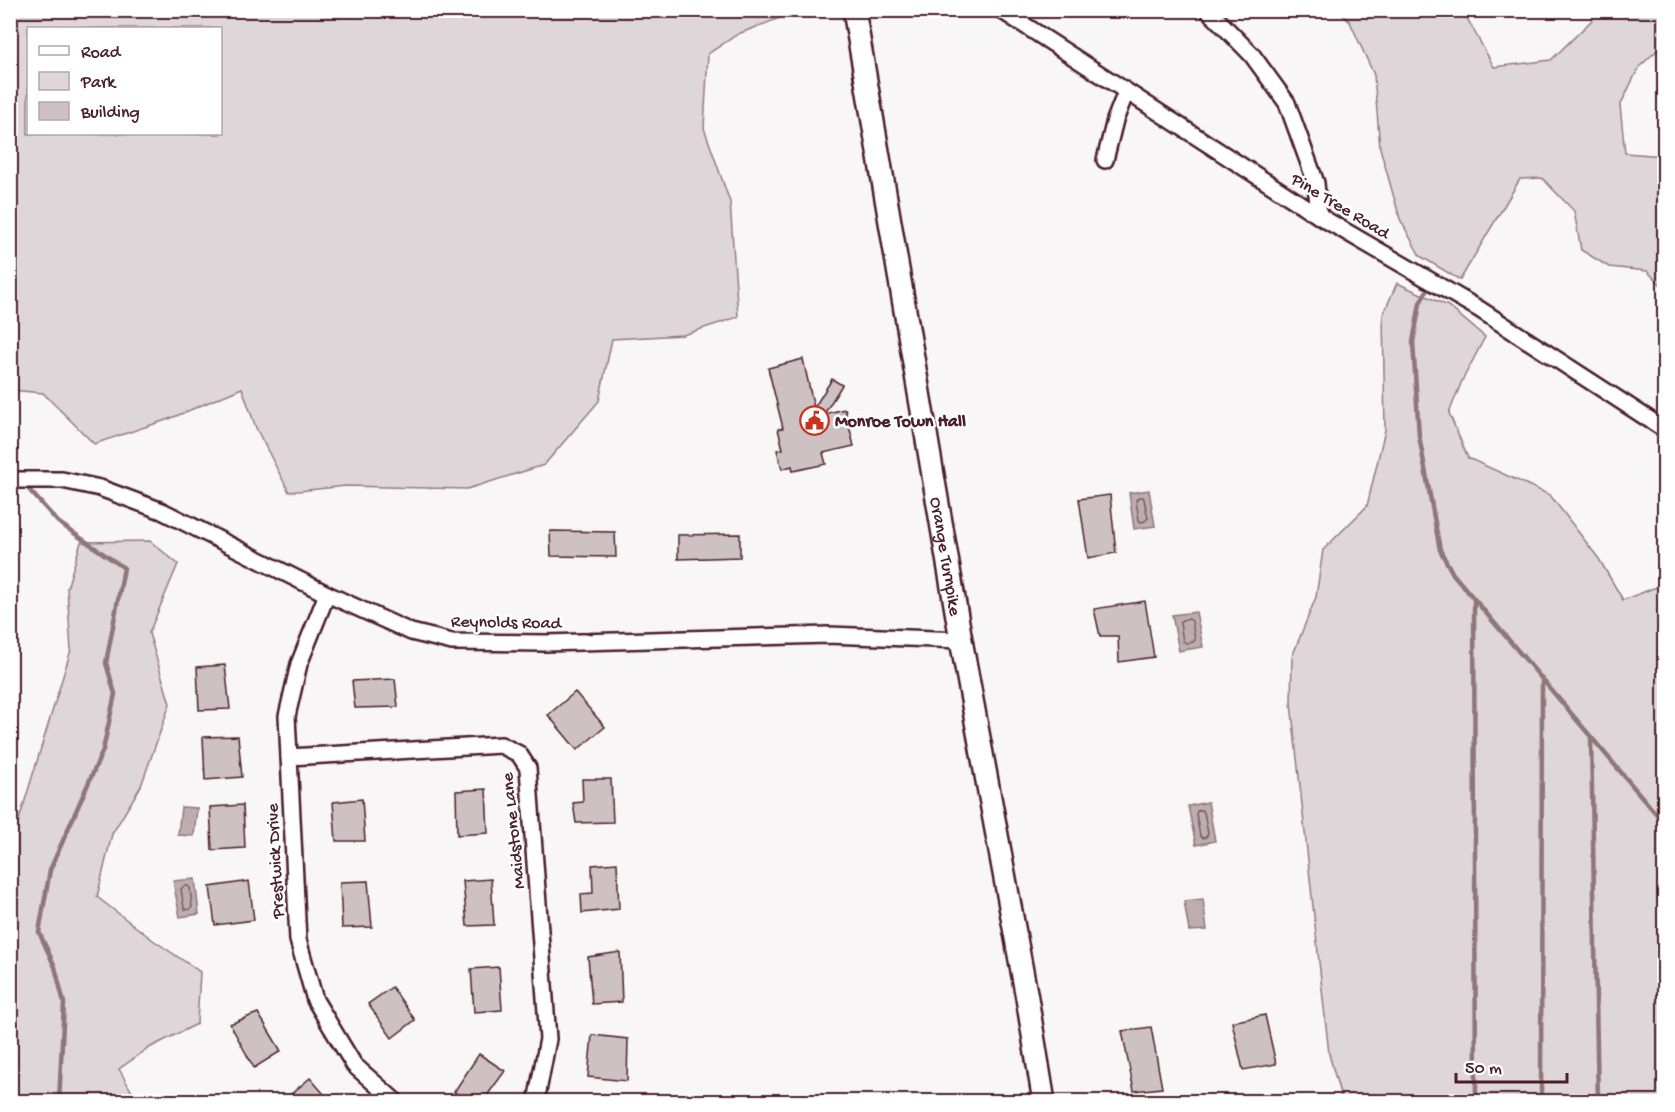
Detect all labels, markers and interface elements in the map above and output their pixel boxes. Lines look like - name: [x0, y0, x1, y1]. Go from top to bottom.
- legend: [27, 27, 222, 135]
- text: Road: [81, 43, 122, 64]
- text: Park: [80, 73, 117, 94]
- text: Building: [80, 103, 140, 124]
- street label: Pine Tree Road: [1286, 169, 1394, 246]
- public building icon: Monroe Town Hall: [798, 404, 830, 436]
- place label: Monroe Town Hall: [835, 412, 966, 433]
- street label: Orange Turnpike: [924, 496, 965, 618]
- street label: Reynolds Road: [451, 612, 563, 635]
- street label: Maidstone Lane: [498, 771, 531, 890]
- street label: Prestwick Drive: [263, 802, 290, 920]
- scale bar: [1456, 1046, 1567, 1084]
- text: 50 m: [1465, 1059, 1502, 1080]

